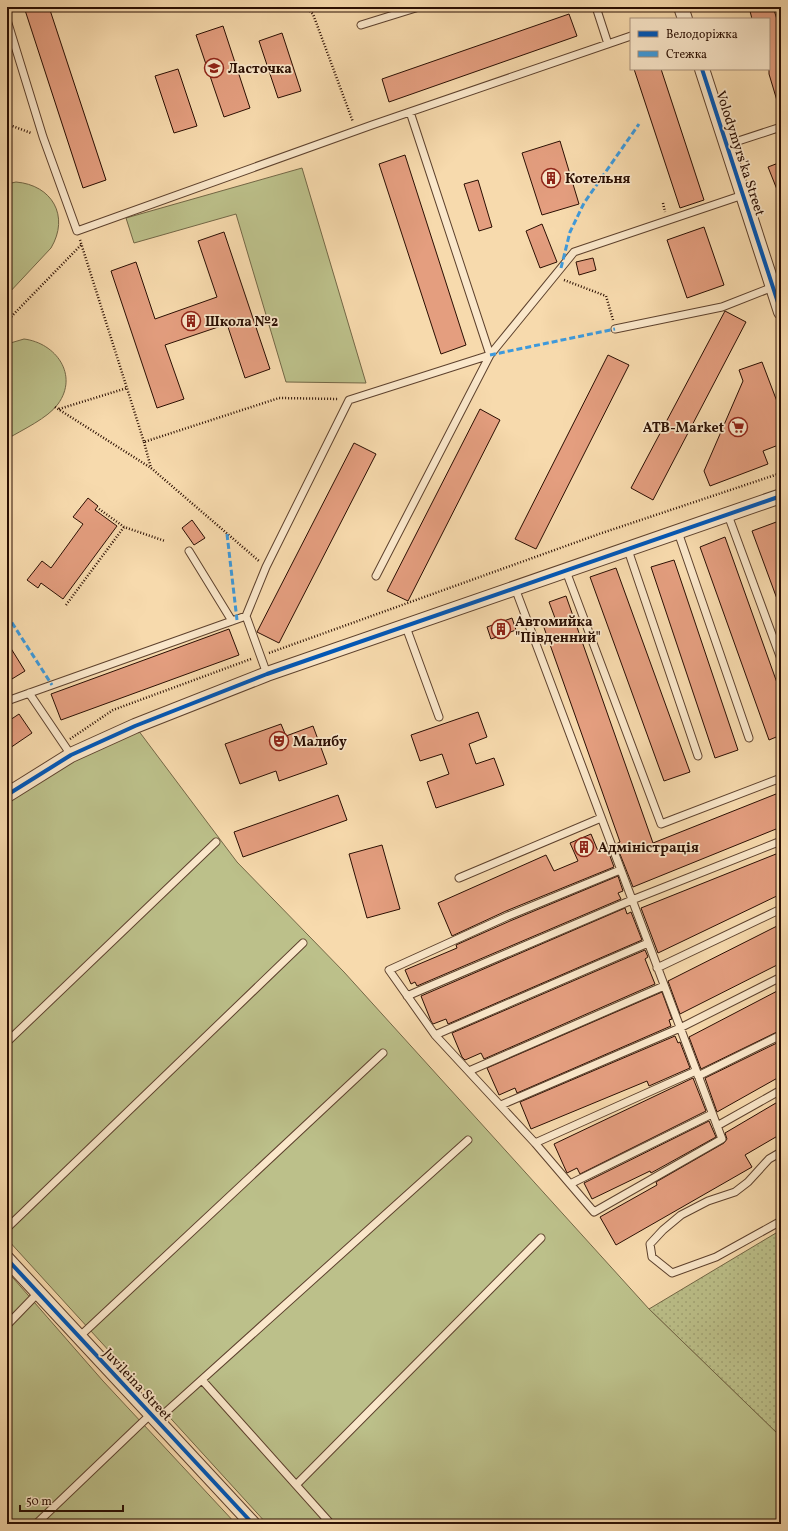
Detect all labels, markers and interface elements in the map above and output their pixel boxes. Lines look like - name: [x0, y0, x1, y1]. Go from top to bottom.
- legend: [630, 18, 770, 70]
- text: Велодоріжка: [666, 27, 738, 43]
- text: Стежка: [666, 47, 707, 63]
- school or university icon: Ласточка: [203, 57, 225, 79]
- place label: Ласточка: [228, 60, 292, 79]
- street label: Volodymyrs'ka Street: [710, 88, 769, 219]
- building icon: Котельня: [540, 167, 562, 189]
- place label: Котельня: [565, 170, 631, 189]
- building icon: Школа №2: [180, 310, 202, 332]
- place label: Школа №2: [205, 313, 278, 332]
- supermarket icon: ATB-Market: [727, 416, 749, 438]
- place label: ATB-Market: [643, 419, 724, 438]
- place label: Автомийка "Південний": [515, 613, 601, 648]
- building icon: Автомийка "Південний": [490, 618, 512, 640]
- theatre icon: Малибу: [268, 730, 290, 752]
- place label: Малибу: [293, 733, 347, 752]
- building icon: Адміністрація: [573, 836, 595, 858]
- place label: Адміністрація: [598, 839, 699, 858]
- street label: Juvileina Street: [98, 1344, 176, 1426]
- scale bar: [20, 1487, 123, 1513]
- text: 50 m: [26, 1494, 52, 1510]

